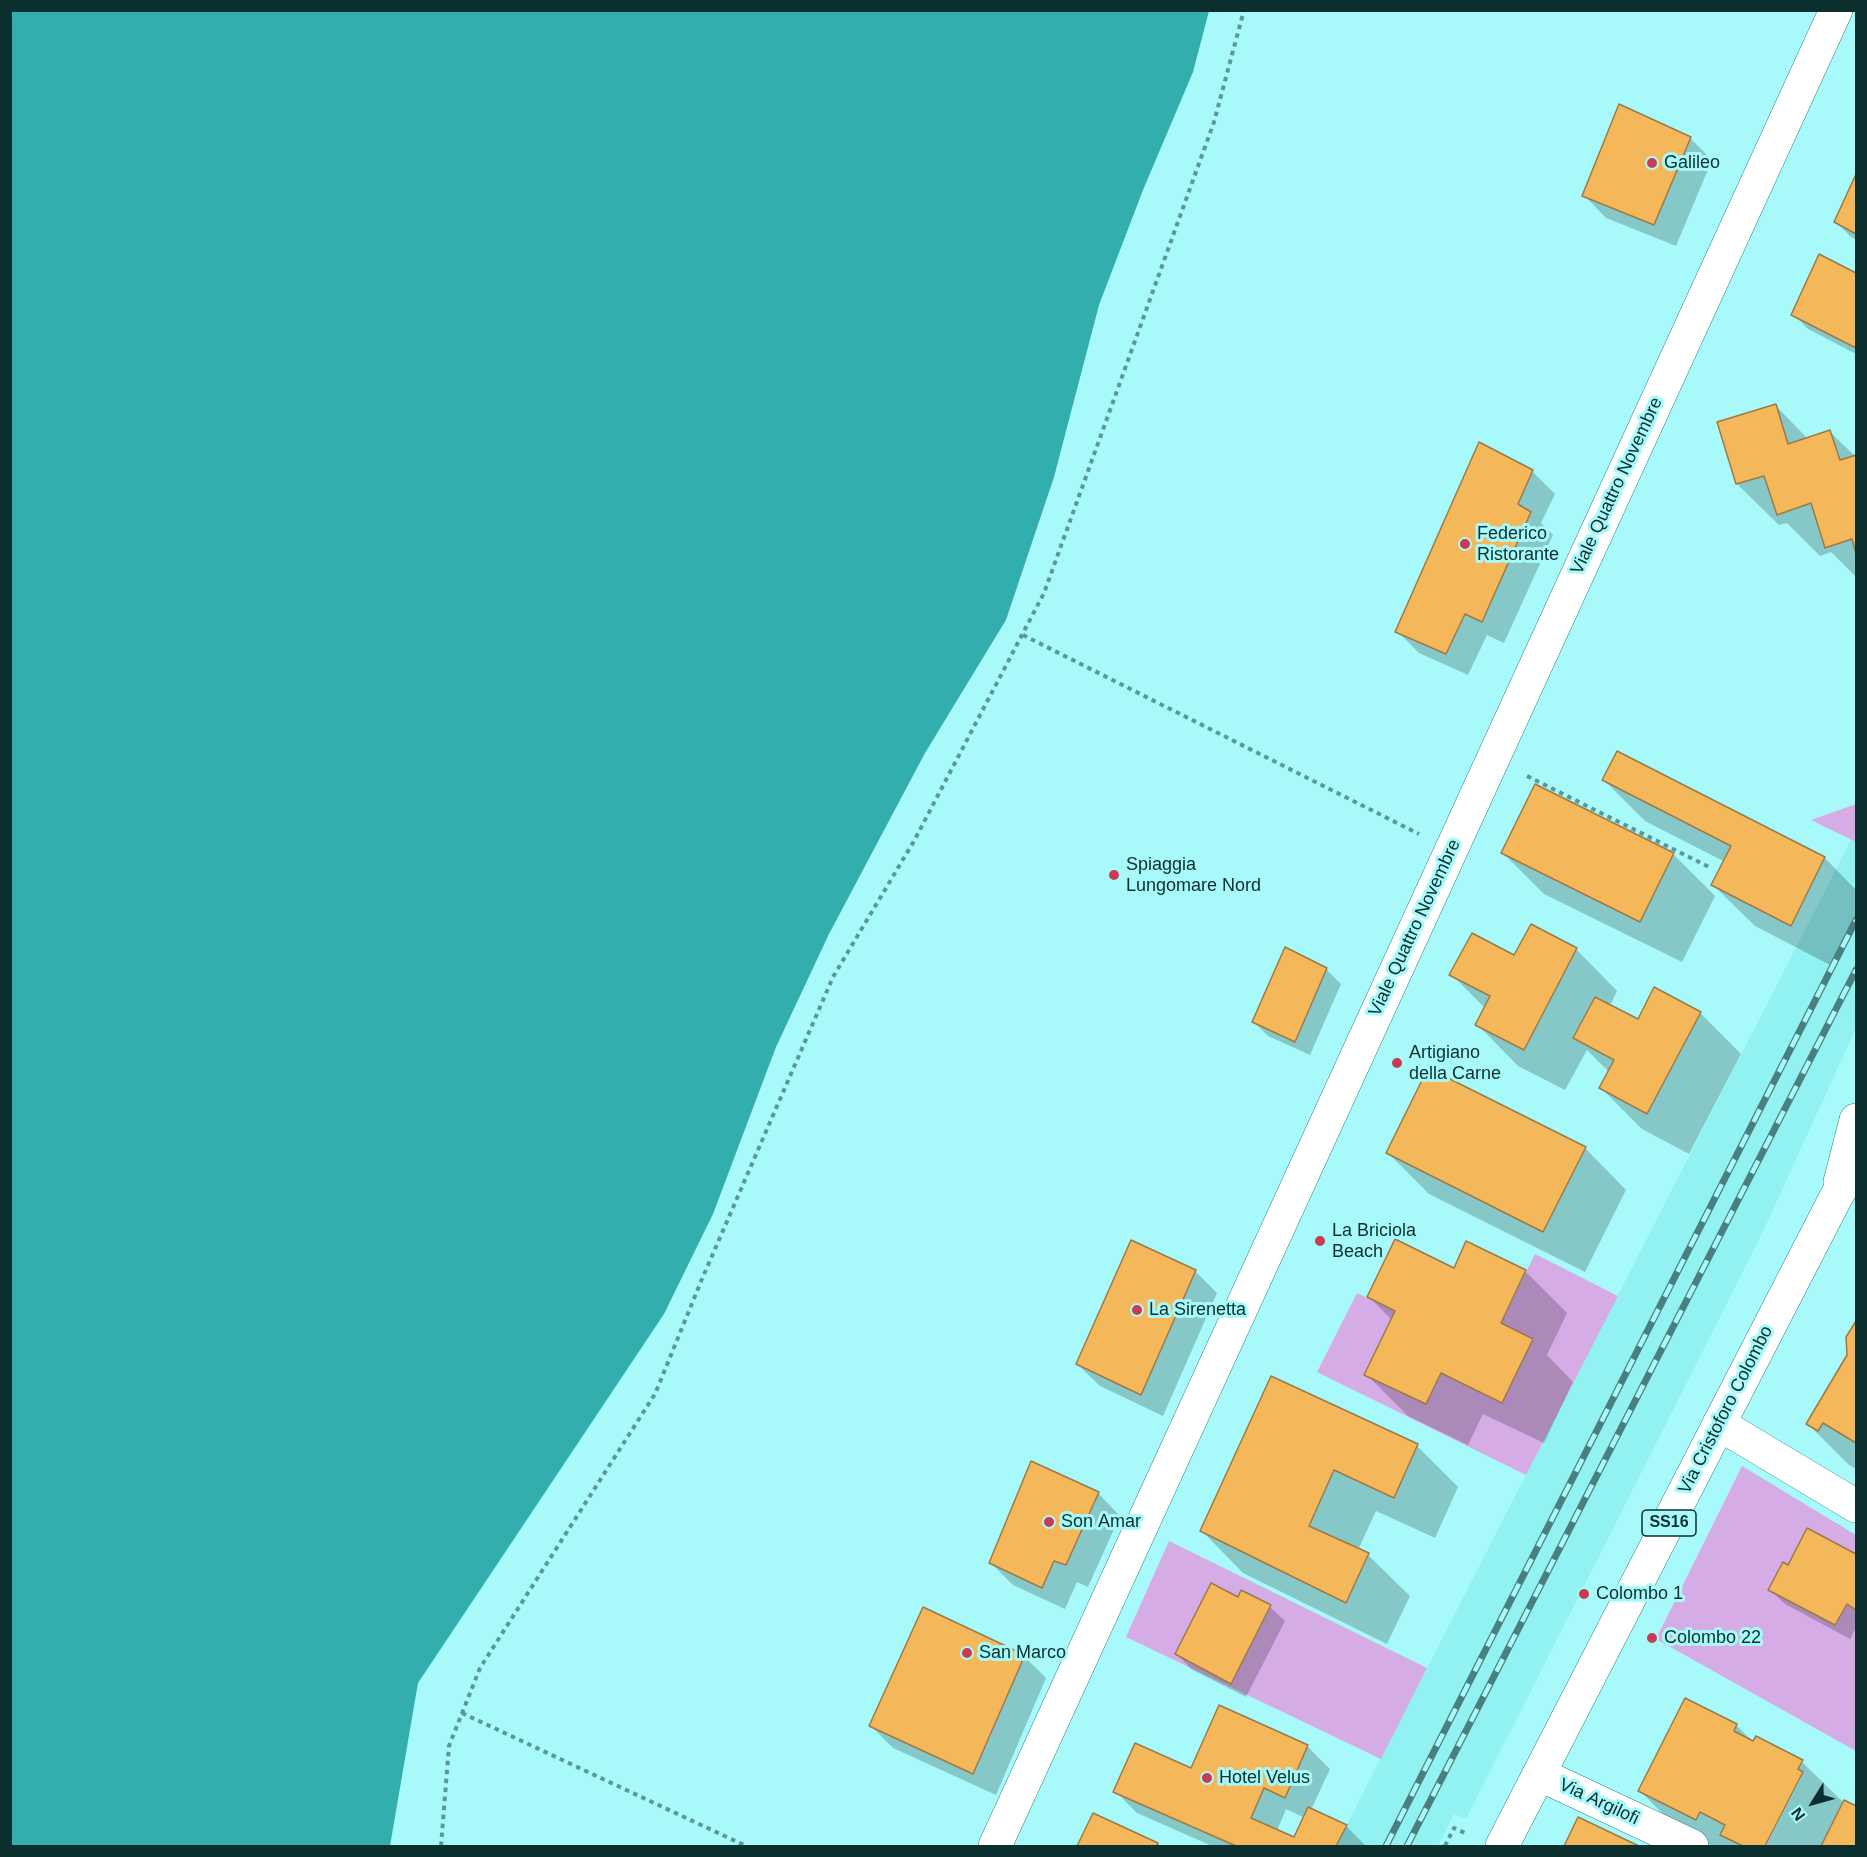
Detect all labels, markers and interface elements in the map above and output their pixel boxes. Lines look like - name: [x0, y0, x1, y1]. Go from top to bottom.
- place label: Galileo: [1664, 152, 1720, 174]
- marker: Galileo: [1645, 156, 1659, 170]
- street label: Viale Quattro Novembre: [1566, 394, 1668, 578]
- place label: Federico Ristorante: [1477, 523, 1559, 566]
- marker: Federico Ristorante: [1458, 537, 1472, 551]
- street label: Viale Quattro Novembre: [1364, 836, 1466, 1020]
- place label: Spiaggia Lungomare Nord: [1126, 854, 1261, 896]
- marker: Spiaggia Lungomare Nord: [1107, 868, 1121, 882]
- place label: Artigiano della Carne: [1409, 1042, 1501, 1084]
- marker: Artigiano della Carne: [1390, 1056, 1404, 1070]
- place label: La Briciola Beach: [1332, 1220, 1416, 1262]
- marker: La Briciola Beach: [1313, 1234, 1327, 1248]
- place label: La Sirenetta: [1149, 1299, 1246, 1321]
- marker: La Sirenetta: [1130, 1303, 1144, 1317]
- street label: Via Cristoforo Colombo: [1674, 1322, 1778, 1498]
- road number: SS16: [1642, 1510, 1696, 1536]
- place label: Son Amar: [1061, 1511, 1141, 1533]
- marker: Son Amar: [1042, 1515, 1056, 1529]
- place label: Colombo 1: [1596, 1583, 1683, 1605]
- marker: Colombo 1: [1577, 1587, 1591, 1601]
- place label: Colombo 22: [1664, 1627, 1761, 1649]
- marker: Colombo 22: [1645, 1631, 1659, 1645]
- place label: San Marco: [979, 1642, 1066, 1664]
- marker: San Marco: [960, 1646, 974, 1660]
- place label: Hotel Velus: [1219, 1767, 1310, 1789]
- marker: Hotel Velus: [1200, 1771, 1214, 1785]
- north arrow: [1783, 1773, 1843, 1833]
- street label: Via Argilofi: [1556, 1774, 1642, 1830]
- text: N: [1788, 1804, 1808, 1824]

